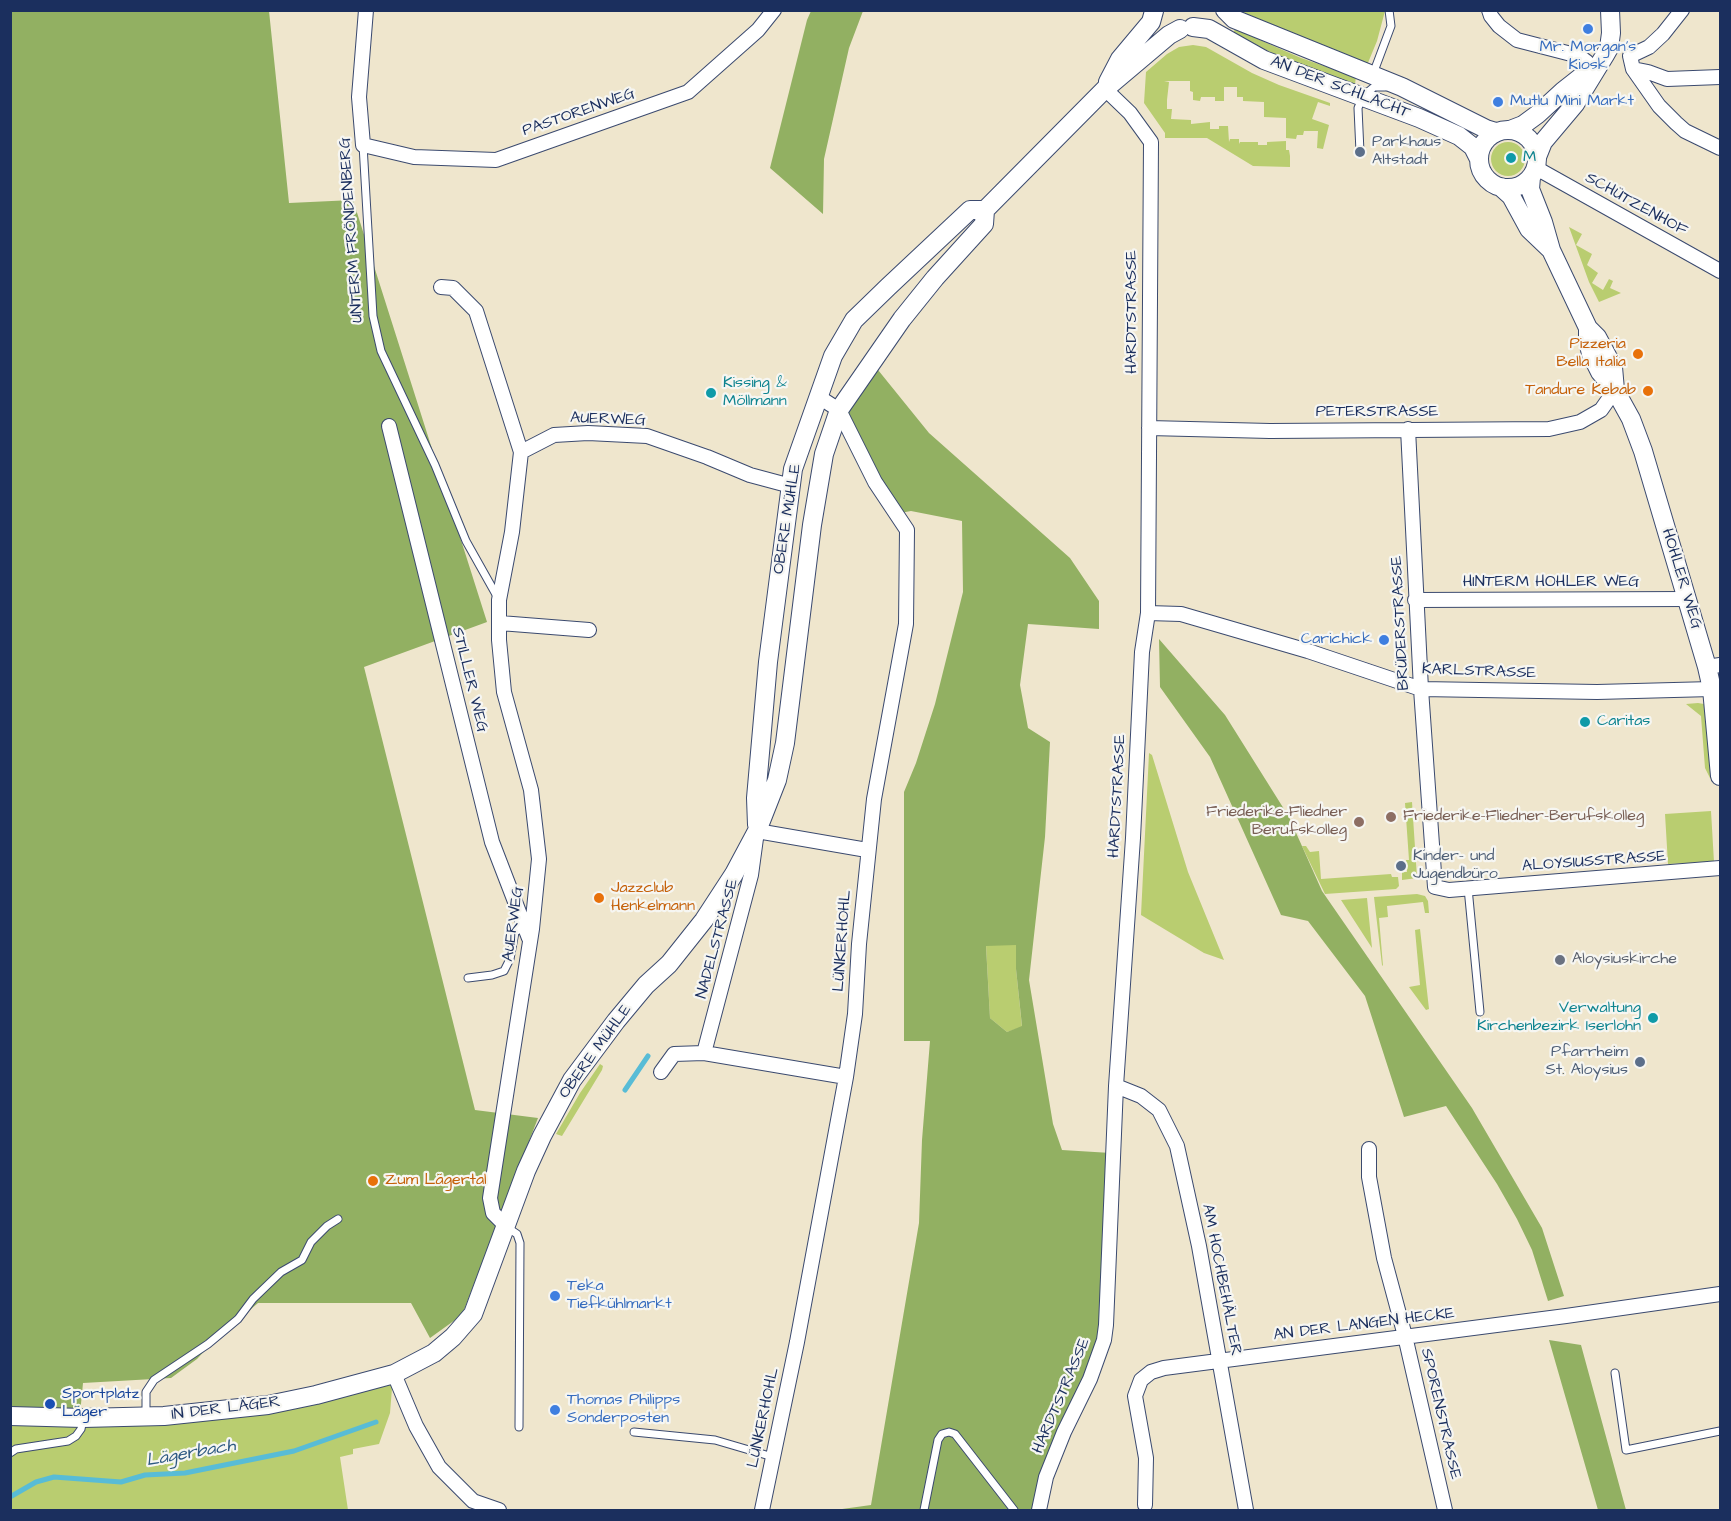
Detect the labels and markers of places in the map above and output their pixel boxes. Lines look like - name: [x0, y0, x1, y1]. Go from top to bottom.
- marker: Mr. Morgan's Kiosk: [1581, 22, 1595, 36]
- place label: Mr. Morgan's Kiosk: [1540, 38, 1636, 76]
- place label: Mutlu Mini Markt: [1510, 92, 1634, 112]
- marker: Mutlu Mini Markt: [1491, 95, 1505, 109]
- place label: Parkhaus Altstadt: [1372, 133, 1441, 171]
- marker: Parkhaus Altstadt: [1353, 145, 1367, 159]
- place label: M: [1523, 148, 1536, 168]
- marker: M: [1504, 151, 1518, 165]
- place label: Pizzeria Bella Italia: [1556, 335, 1626, 373]
- marker: Pizzeria Bella Italia: [1631, 347, 1645, 361]
- place label: Kissing & Möllmann: [723, 374, 787, 412]
- place label: Tandure Kebab: [1525, 381, 1636, 401]
- marker: Tandure Kebab: [1641, 384, 1655, 398]
- marker: Kissing & Möllmann: [704, 386, 718, 400]
- place label: Carichick: [1301, 630, 1372, 650]
- marker: Carichick: [1377, 633, 1391, 647]
- place label: Caritas: [1597, 712, 1650, 732]
- marker: Caritas: [1578, 715, 1592, 729]
- place label: Friederike-Fliedner Berufskolleg: [1206, 803, 1347, 841]
- place label: Friederike-Fliedner-Berufskolleg: [1403, 807, 1644, 827]
- marker: Friederike-Fliedner-Berufskolleg: [1384, 810, 1398, 824]
- marker: Friederike-Fliedner Berufskolleg: [1352, 815, 1366, 829]
- place label: Kinder- und Jugendbüro: [1413, 847, 1498, 885]
- marker: Kinder- und Jugendbüro: [1394, 859, 1408, 873]
- place label: Jazzclub Henkelmann: [611, 879, 695, 917]
- marker: Jazzclub Henkelmann: [592, 891, 606, 905]
- place label: Aloysiuskirche: [1572, 950, 1677, 970]
- marker: Aloysiuskirche: [1553, 953, 1567, 967]
- place label: Verwaltung Kirchenbezirk Iserlohn: [1477, 999, 1641, 1037]
- marker: Verwaltung Kirchenbezirk Iserlohn: [1646, 1011, 1660, 1025]
- place label: Pfarrheim St. Aloysius: [1545, 1043, 1628, 1081]
- marker: Pfarrheim St. Aloysius: [1633, 1055, 1647, 1069]
- place label: Zum Lägertal: [385, 1171, 487, 1191]
- marker: Zum Lägertal: [366, 1174, 380, 1188]
- place label: Teka Tiefkühlmarkt: [567, 1277, 672, 1315]
- marker: Teka Tiefkühlmarkt: [548, 1289, 562, 1303]
- place label: Sportplatz Läger: [62, 1385, 139, 1423]
- place label: Thomas Philipps Sonderposten: [567, 1391, 680, 1429]
- marker: Sportplatz Läger: [43, 1397, 57, 1411]
- marker: Thomas Philipps Sonderposten: [548, 1403, 562, 1417]

